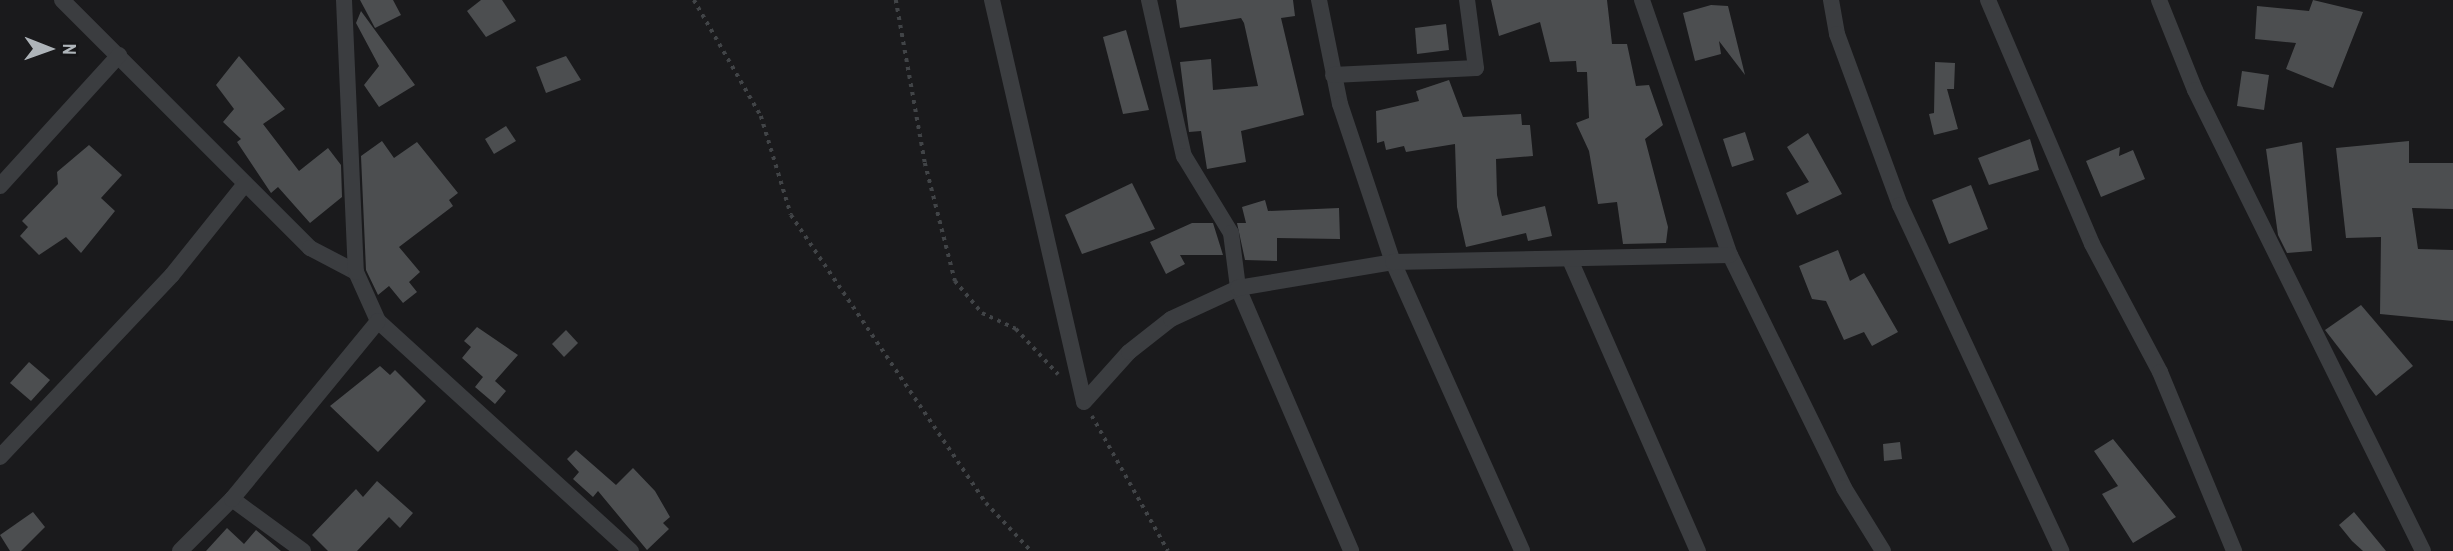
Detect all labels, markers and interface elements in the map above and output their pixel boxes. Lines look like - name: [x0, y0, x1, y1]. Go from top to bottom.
- north arrow: [14, 14, 84, 84]
- text: N: [57, 44, 83, 55]

